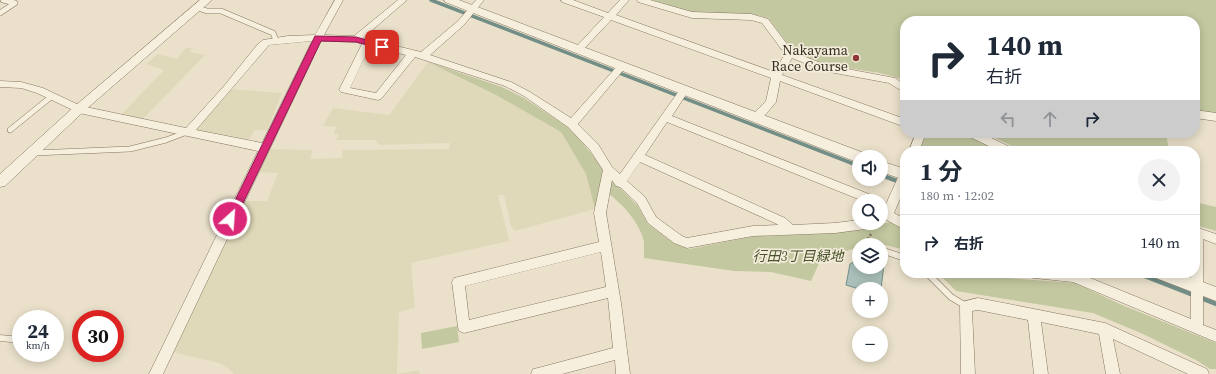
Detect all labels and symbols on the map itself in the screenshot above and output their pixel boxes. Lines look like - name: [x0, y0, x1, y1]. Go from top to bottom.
- pin: [365, 30, 399, 64]
- place label: Nakayama Race Course: [771, 40, 849, 76]
- marker: Nakayama Race Course: [851, 53, 861, 63]
- position arrow: [209, 198, 251, 240]
- park label: 行田3丁目緑地: [752, 246, 846, 266]
- speed limit sign: 30: [72, 310, 124, 362]

